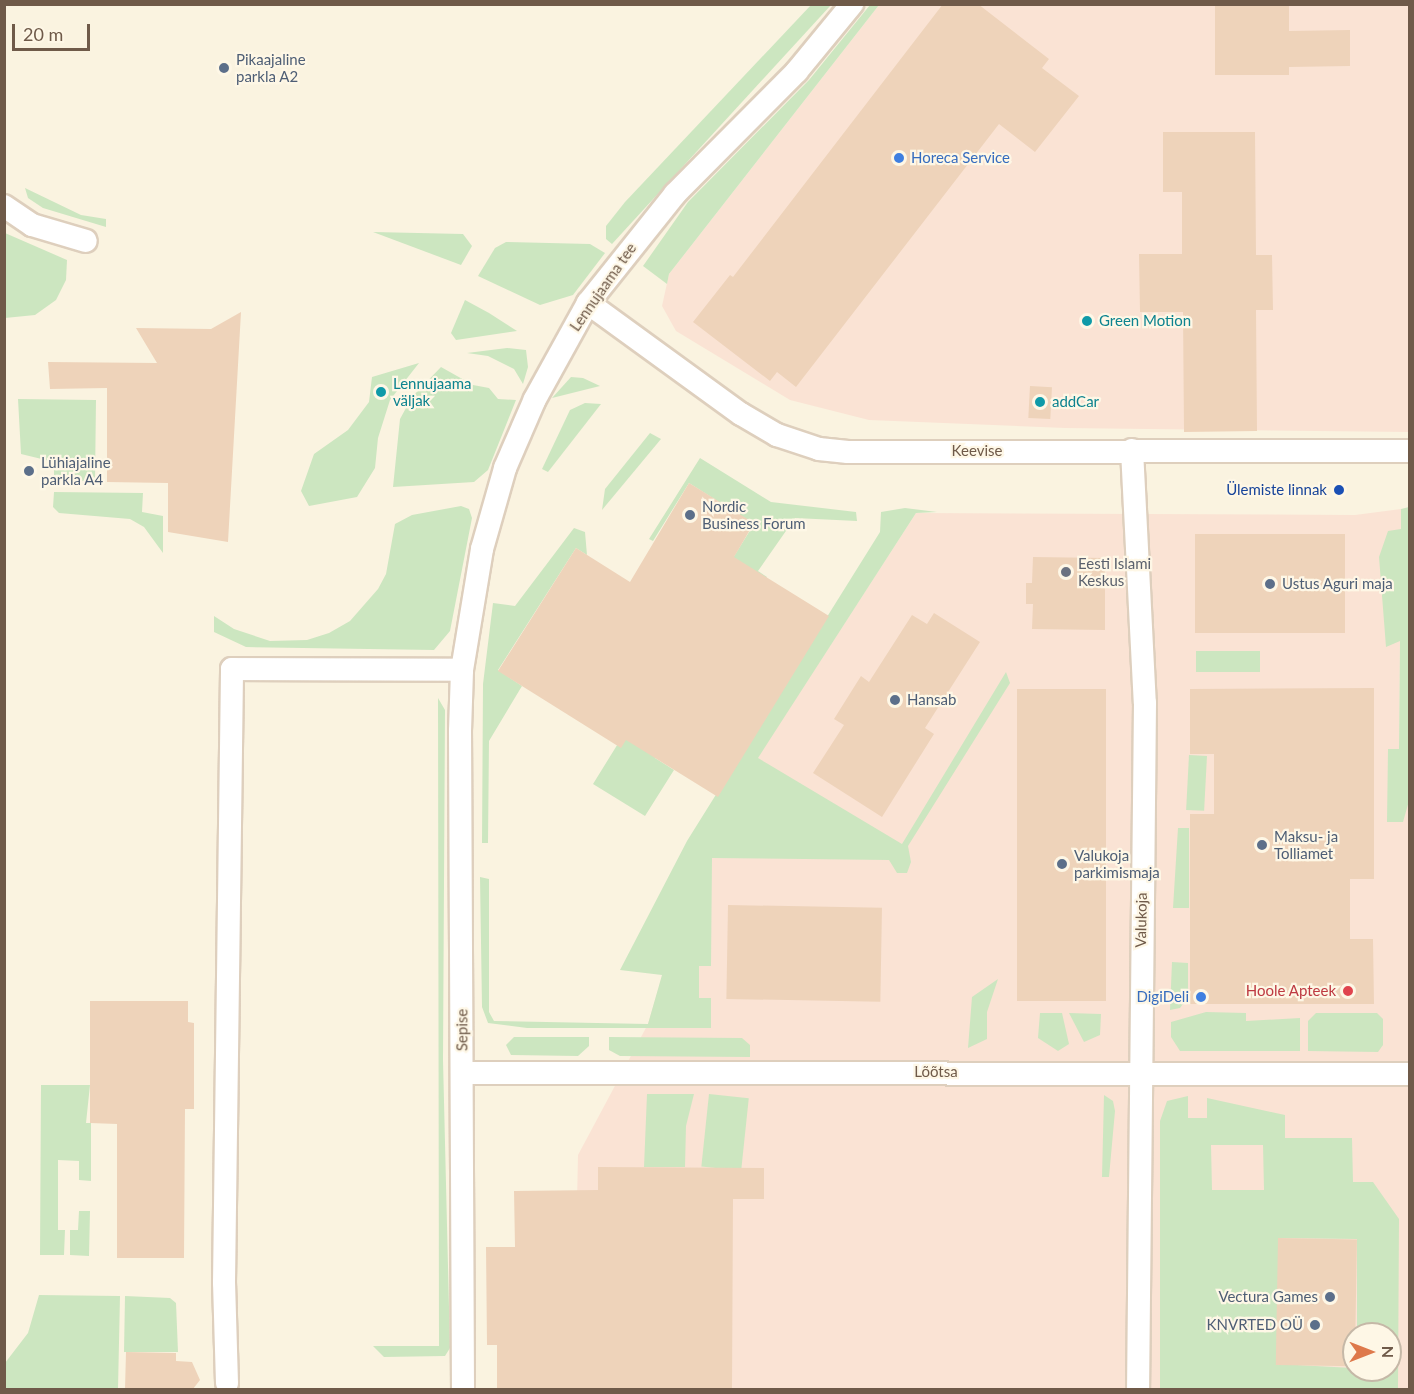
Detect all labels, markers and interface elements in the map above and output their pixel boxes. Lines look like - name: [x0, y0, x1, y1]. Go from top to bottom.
- scale bar: [15, 12, 93, 50]
- text: 20 m: [23, 23, 63, 45]
- place label: Pikaajaline parkla A2: [236, 50, 306, 85]
- marker: Pikaajaline parkla A2: [217, 61, 231, 75]
- place label: Horeca Service: [911, 149, 1010, 167]
- marker: Horeca Service: [892, 151, 906, 165]
- street label: Lennujaama tee: [566, 239, 640, 335]
- place label: Green Motion: [1099, 312, 1191, 330]
- marker: Green Motion: [1080, 314, 1094, 328]
- place label: Lennujaama väljak: [393, 374, 471, 409]
- marker: Lennujaama väljak: [374, 385, 388, 399]
- place label: addCar: [1052, 393, 1099, 411]
- marker: addCar: [1033, 395, 1047, 409]
- street label: Keevise: [952, 442, 1002, 460]
- place label: Lühiajaline parkla A4: [41, 453, 111, 488]
- marker: Lühiajaline parkla A4: [22, 464, 36, 478]
- place label: Ülemiste linnak: [1226, 481, 1327, 499]
- marker: Ülemiste linnak: [1332, 483, 1346, 497]
- place label: Nordic Business Forum: [702, 497, 806, 532]
- marker: Nordic Business Forum: [683, 508, 697, 522]
- place label: Eesti Islami Keskus: [1078, 554, 1151, 589]
- marker: Eesti Islami Keskus: [1059, 565, 1073, 579]
- place label: Ustus Aguri maja: [1282, 575, 1393, 593]
- marker: Ustus Aguri maja: [1263, 577, 1277, 591]
- place label: Hansab: [907, 691, 956, 709]
- marker: Hansab: [888, 693, 902, 707]
- place label: Maksu- ja Tolliamet: [1274, 827, 1338, 862]
- marker: Maksu- ja Tolliamet: [1255, 838, 1269, 852]
- place label: Valukoja parkimismaja: [1074, 846, 1160, 881]
- marker: Valukoja parkimismaja: [1055, 857, 1069, 871]
- street label: Valukoja: [1132, 892, 1150, 948]
- place label: Hoole Apteek: [1245, 982, 1336, 1000]
- marker: Hoole Apteek: [1341, 984, 1355, 998]
- place label: DigiDeli: [1136, 988, 1189, 1006]
- marker: DigiDeli: [1194, 990, 1208, 1004]
- street label: Sepise: [453, 1009, 471, 1051]
- street label: Lõõtsa: [914, 1063, 958, 1081]
- place label: Vectura Games: [1218, 1288, 1318, 1306]
- marker: Vectura Games: [1323, 1290, 1337, 1304]
- place label: KNVRTED OÜ: [1207, 1316, 1303, 1334]
- marker: KNVRTED OÜ: [1308, 1318, 1322, 1332]
- north arrow: [1342, 1322, 1402, 1382]
- text: N: [1379, 1346, 1398, 1358]

